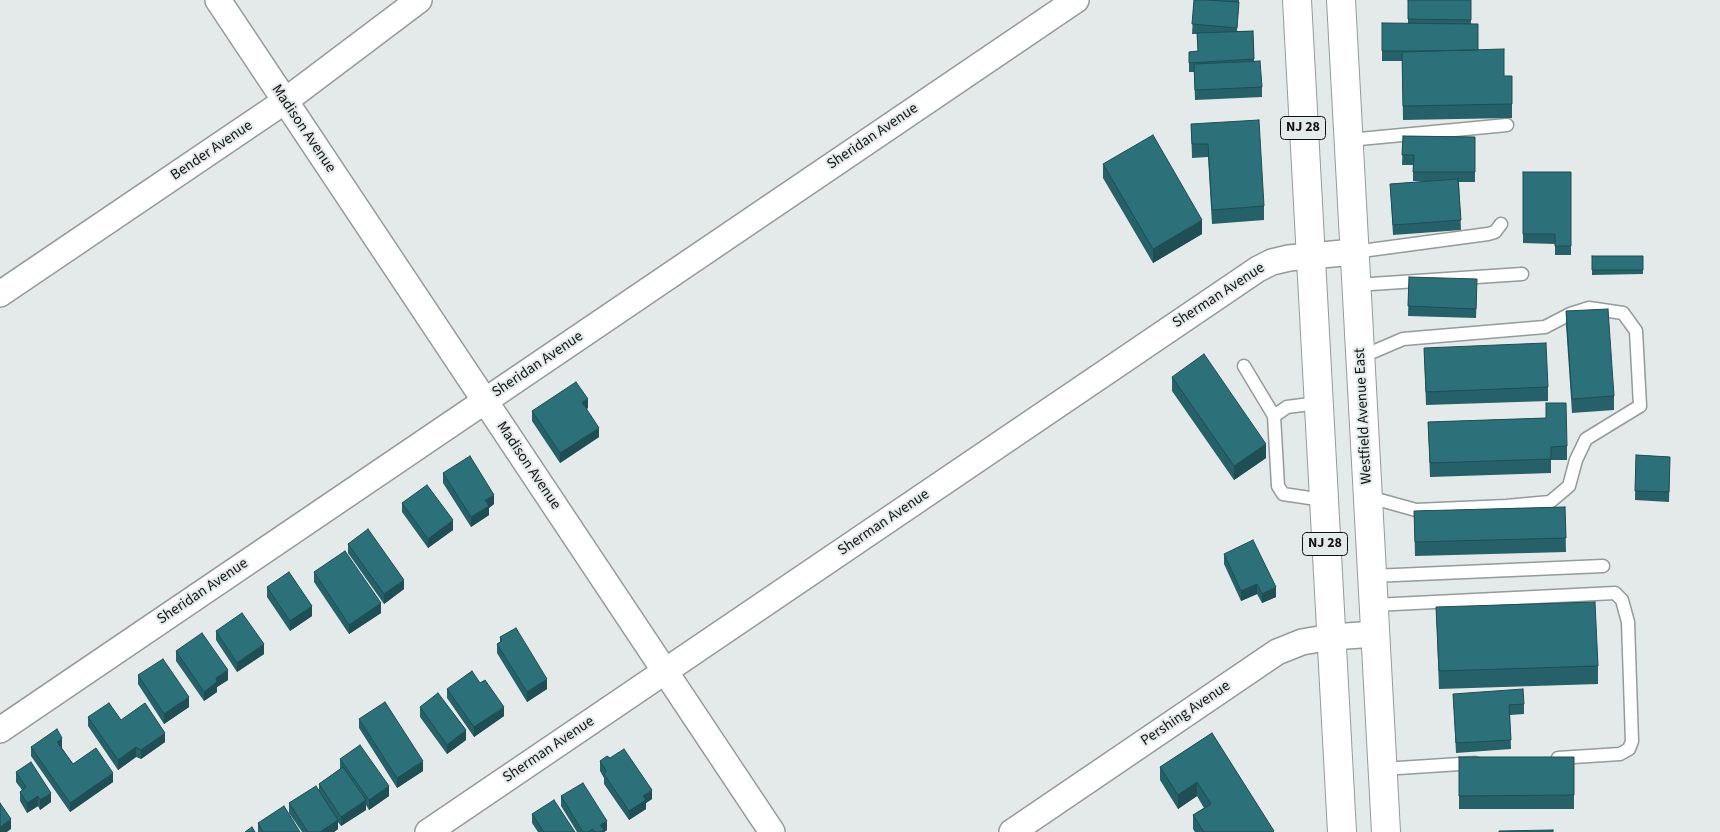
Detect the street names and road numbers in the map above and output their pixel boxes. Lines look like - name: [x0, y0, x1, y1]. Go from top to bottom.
- street label: Madison Avenue: [267, 82, 339, 176]
- street label: Sheridan Avenue: [824, 100, 922, 174]
- road number: NJ 28: [1280, 116, 1326, 140]
- street label: Bender Avenue: [168, 117, 256, 185]
- street label: Sherman Avenue: [1170, 260, 1268, 332]
- street label: Sheridan Avenue: [489, 328, 587, 402]
- street label: Westfield Avenue East: [1351, 347, 1377, 485]
- street label: Madison Avenue: [492, 419, 564, 513]
- street label: Sherman Avenue: [835, 486, 933, 560]
- road number: NJ 28: [1302, 532, 1348, 556]
- street label: Sheridan Avenue: [154, 555, 252, 629]
- street label: Pershing Avenue: [1138, 678, 1234, 750]
- street label: Sherman Avenue: [500, 713, 598, 787]

